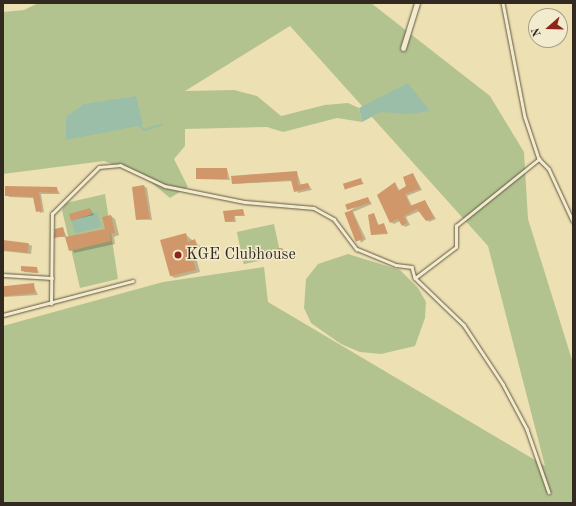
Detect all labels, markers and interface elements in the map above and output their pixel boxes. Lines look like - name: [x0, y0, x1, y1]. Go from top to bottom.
- north arrow: [528, 8, 568, 48]
- text: N: [531, 26, 544, 38]
- place label: KGE Clubhouse: [186, 245, 296, 265]
- marker: KGE Clubhouse: [173, 250, 183, 260]

